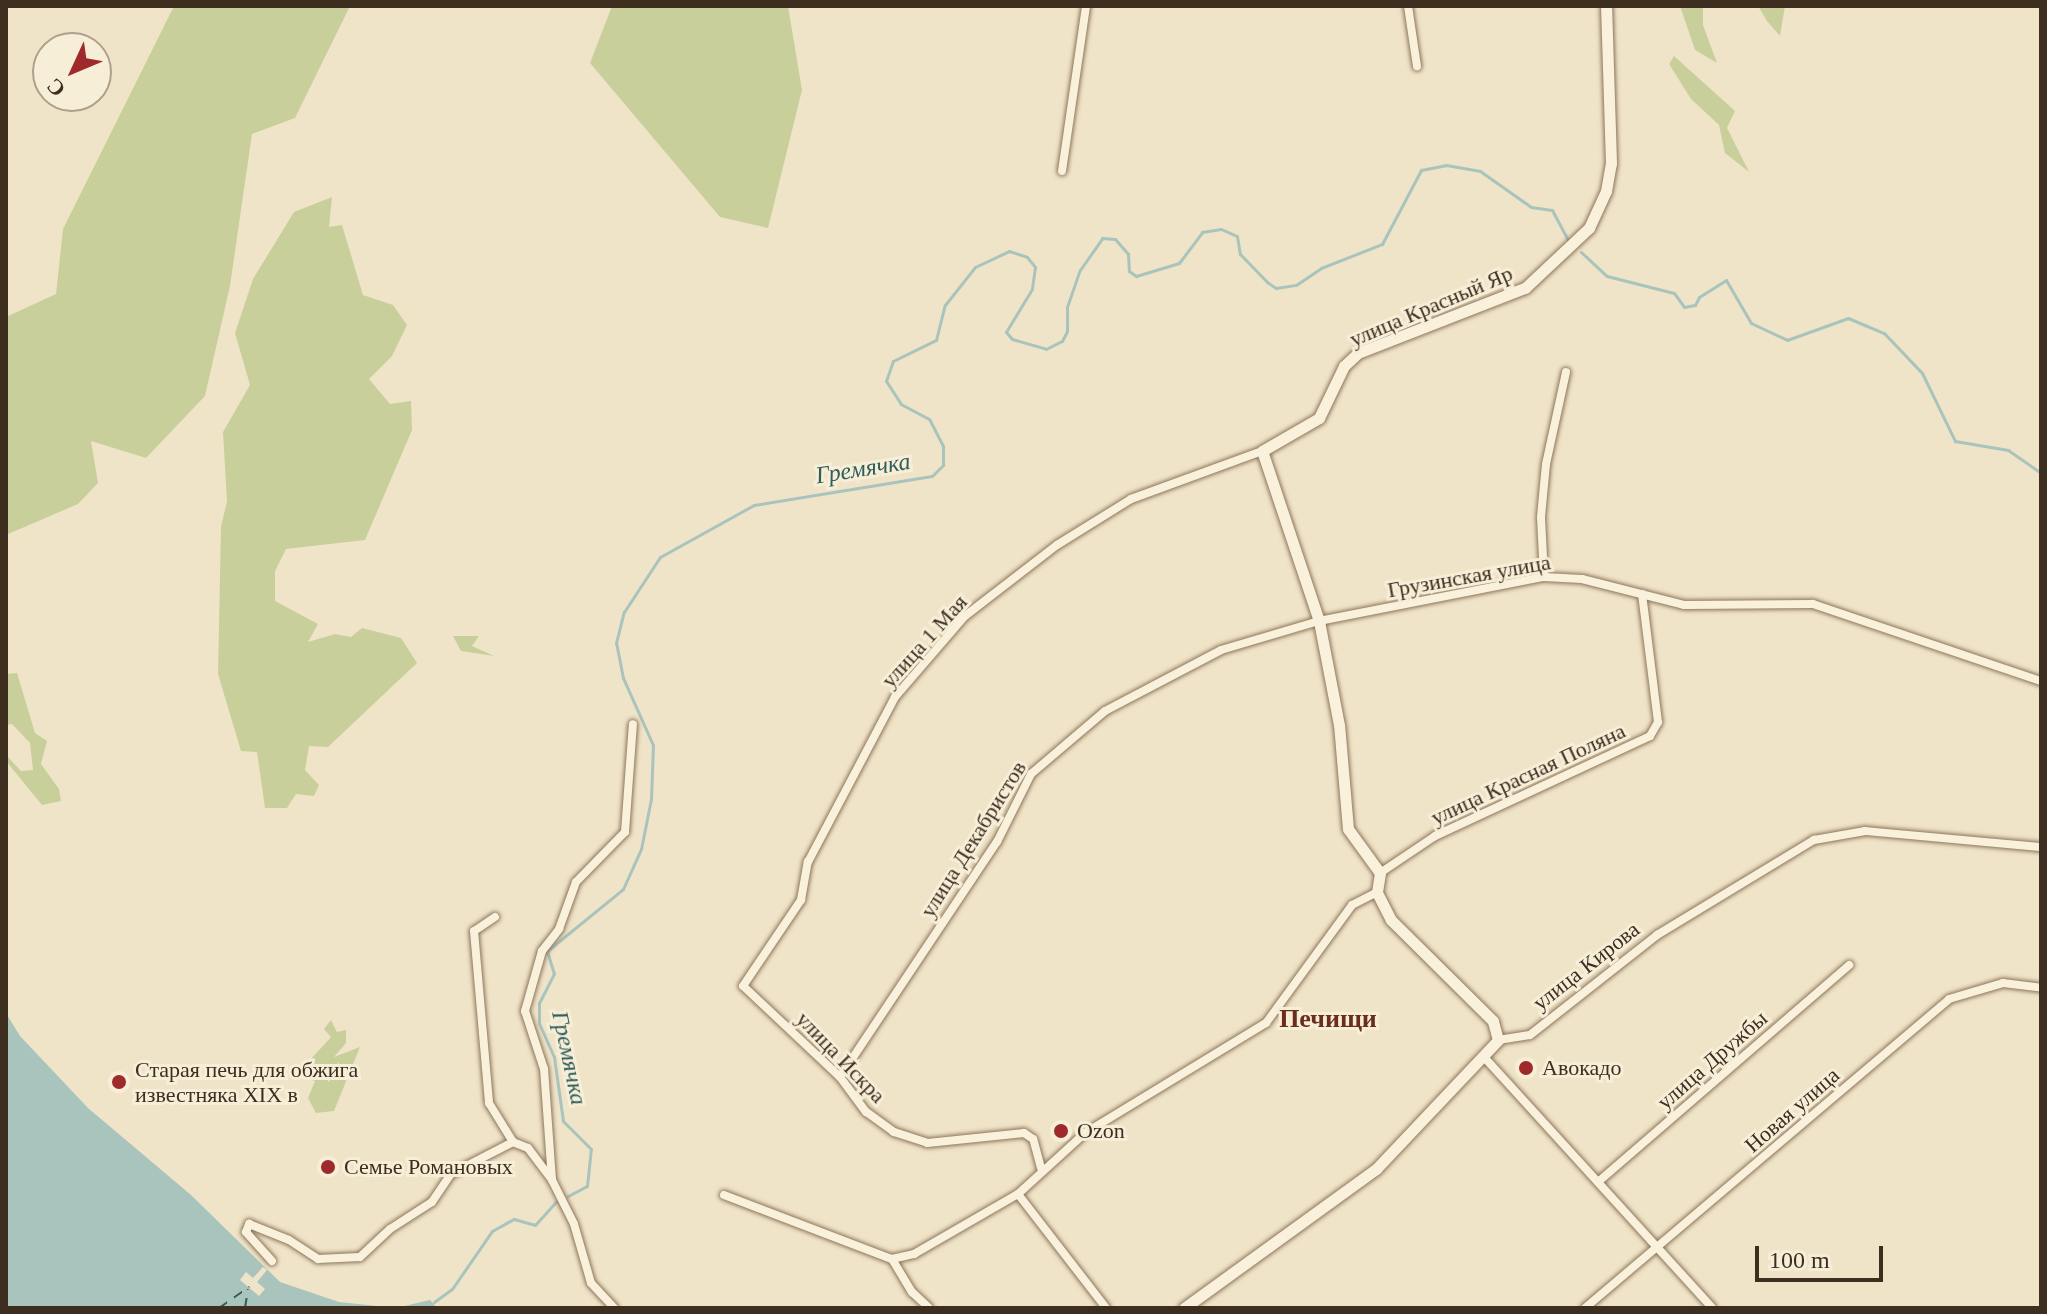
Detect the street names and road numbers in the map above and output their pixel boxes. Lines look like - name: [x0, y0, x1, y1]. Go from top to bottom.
- street label: улица Красный Яр: [1346, 260, 1516, 352]
- street label: Грузинская улица: [1385, 549, 1553, 603]
- street label: улица 1 Мая: [875, 589, 973, 693]
- street label: улица Красная Поляна: [1427, 717, 1629, 831]
- street label: улица Декабристов: [914, 756, 1032, 922]
- street label: улица Кирова: [1527, 916, 1645, 1016]
- street label: улица Дружбы: [1652, 1005, 1772, 1115]
- street label: улица Искра: [791, 1006, 891, 1108]
- street label: Новая улица: [1739, 1062, 1845, 1158]

